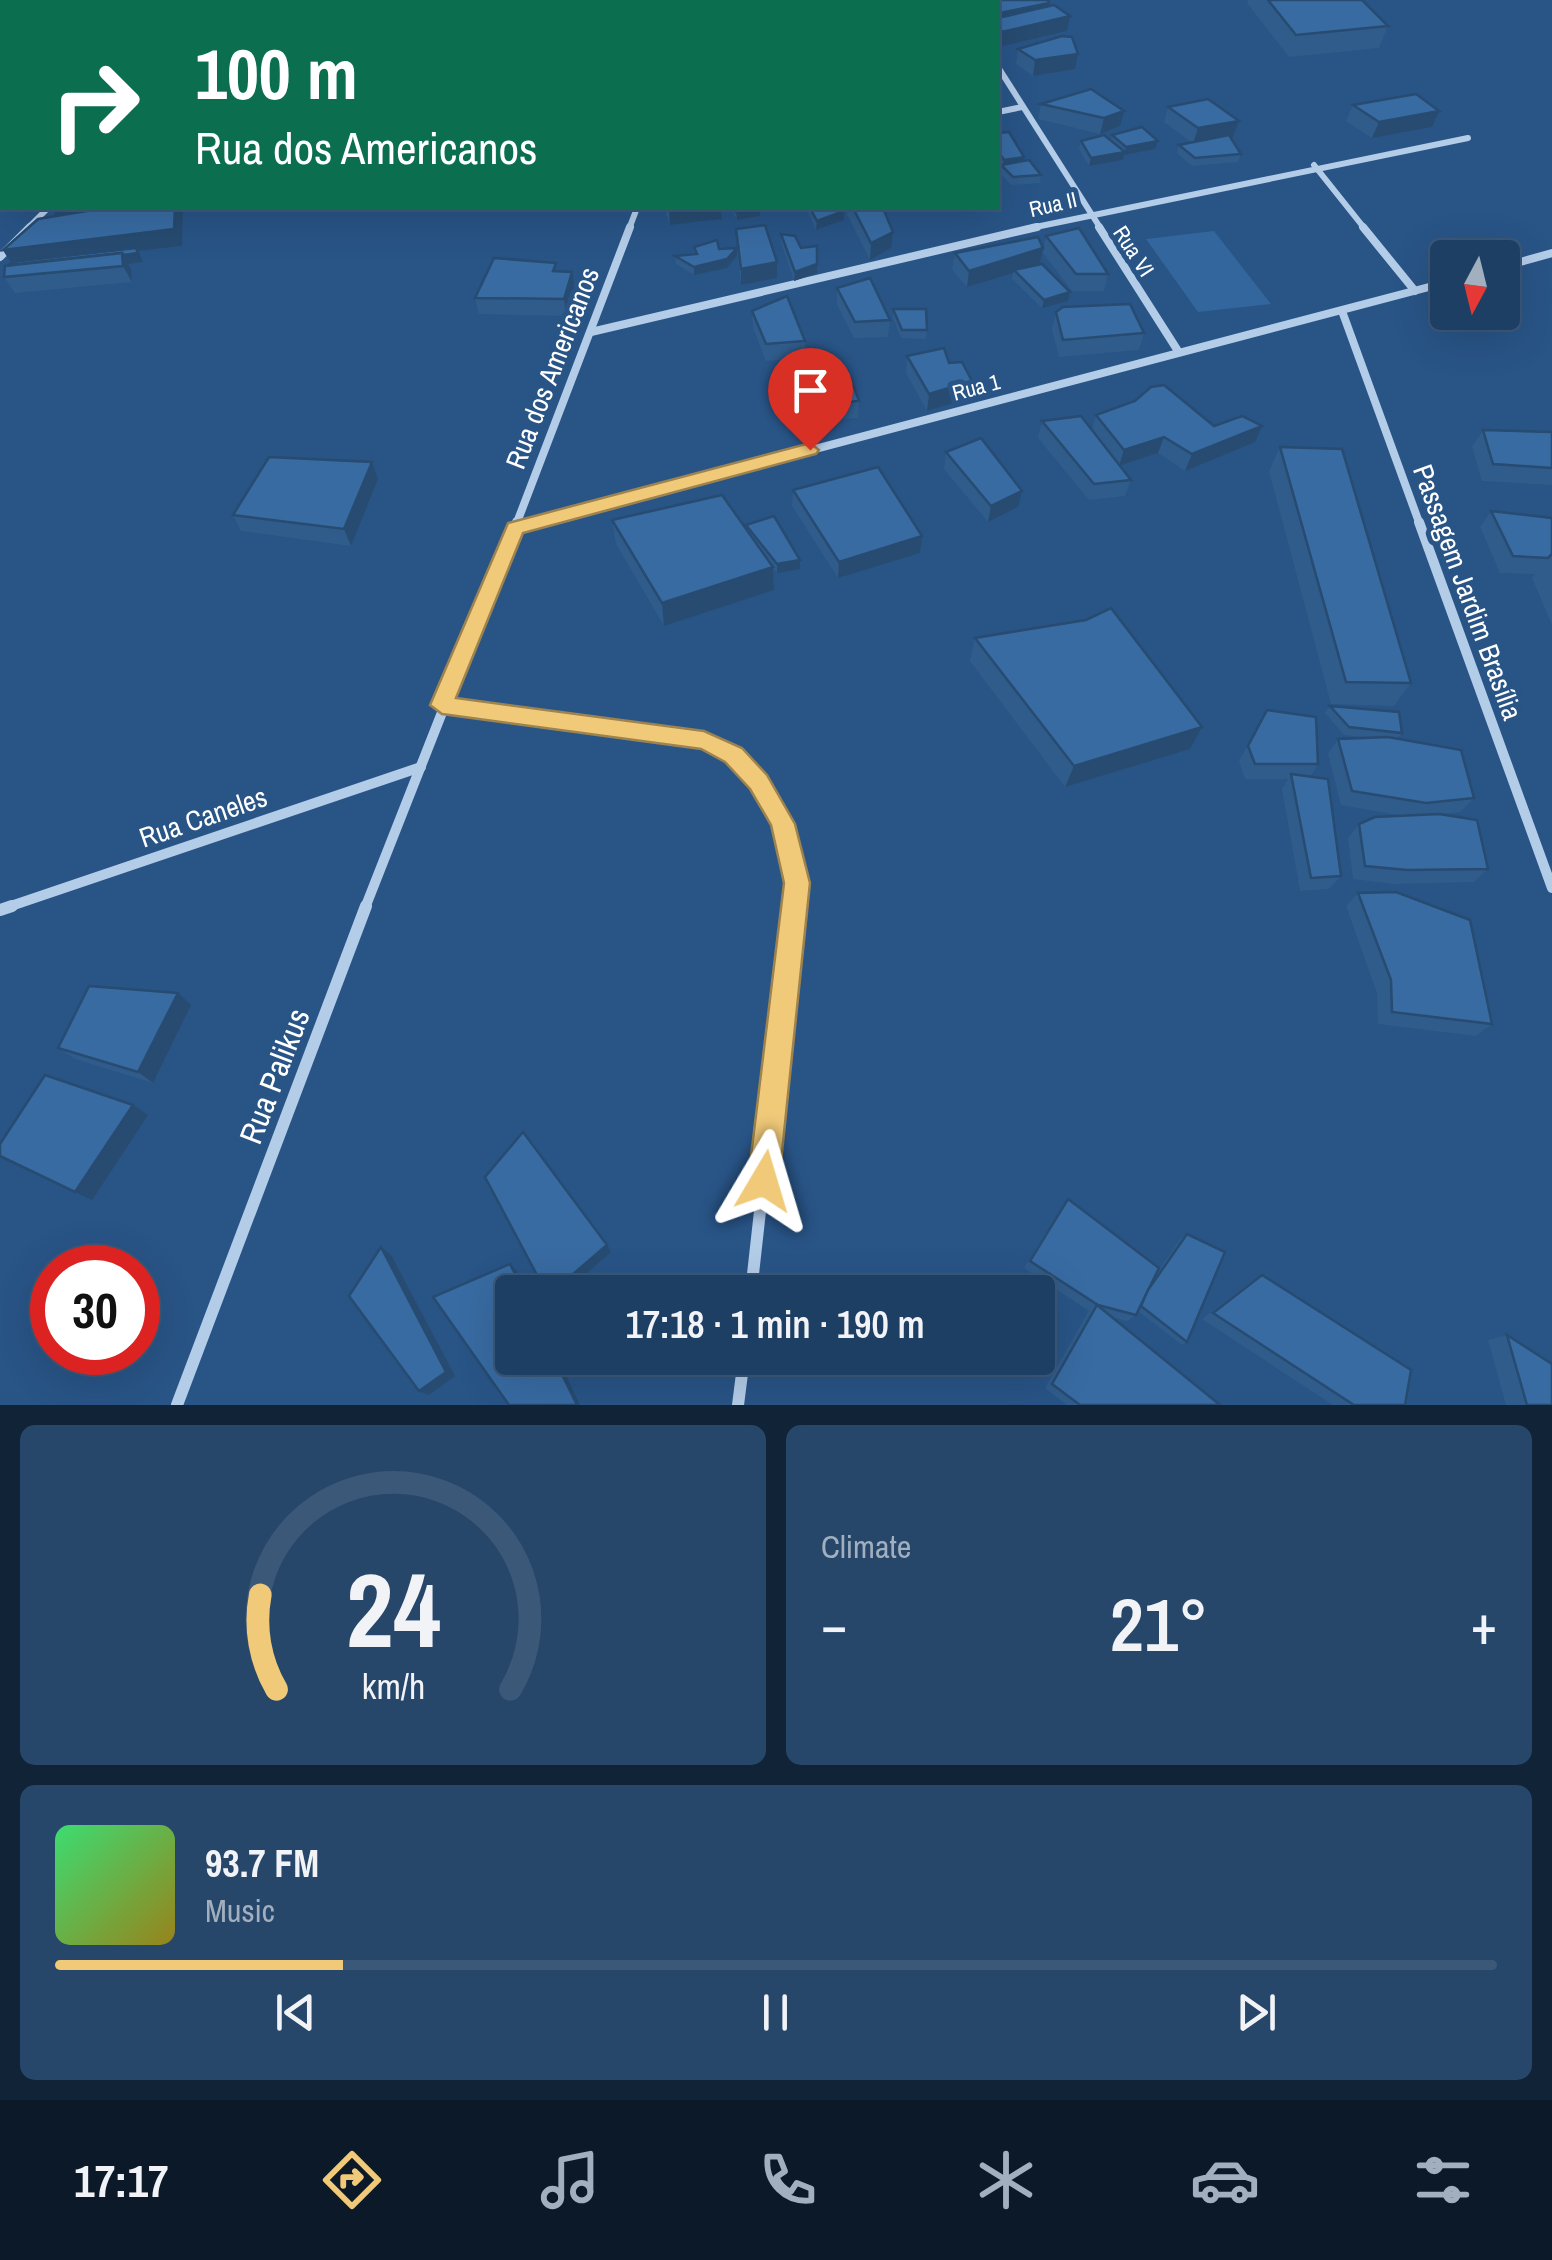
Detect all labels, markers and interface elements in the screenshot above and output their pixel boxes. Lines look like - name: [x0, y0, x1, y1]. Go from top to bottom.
- text: 100 m: [195, 27, 358, 121]
- icon: right: [30, 40, 160, 170]
- text: Rua dos Americanos: [195, 117, 538, 178]
- street label: Rua II: [1026, 184, 1080, 224]
- street label: Rua VI: [1106, 220, 1162, 282]
- north arrow: [1430, 240, 1520, 330]
- map controls: [1430, 240, 1520, 330]
- street label: Rua dos Americanos: [496, 262, 608, 474]
- pin: [768, 348, 853, 451]
- icon: arrive: [783, 363, 838, 418]
- street label: Rua 1: [949, 366, 1003, 408]
- street label: Passagem Jardim Brasília: [1404, 459, 1532, 725]
- street label: Rua Caneles: [134, 777, 272, 857]
- street label: Rua Palikus: [229, 1002, 319, 1150]
- position arrow: [712, 1129, 816, 1233]
- speed limit sign: 30: [30, 1245, 160, 1375]
- text: 17:18 · 1 min · 190 m: [625, 1299, 925, 1350]
- text: Climate: [821, 1525, 911, 1568]
- text: 24: [346, 1539, 440, 1679]
- text: 21°: [1110, 1573, 1208, 1674]
- text: −: [821, 1587, 847, 1661]
- text: +: [1471, 1587, 1497, 1661]
- text: km/h: [361, 1662, 425, 1710]
- text: 93.7 FM: [205, 1838, 319, 1889]
- text: Music: [205, 1889, 275, 1932]
- icon: previous: [268, 1985, 323, 2040]
- icon: pause: [748, 1985, 803, 2040]
- icon: next: [1229, 1985, 1284, 2040]
- icon: directions: [317, 2145, 387, 2215]
- icon: music: [535, 2145, 605, 2215]
- icon: phone: [753, 2145, 823, 2215]
- icon: climate: [971, 2145, 1041, 2215]
- icon: car: [1190, 2145, 1260, 2215]
- icon: filters: [1408, 2145, 1478, 2215]
- text: 17:17: [74, 2150, 168, 2211]

